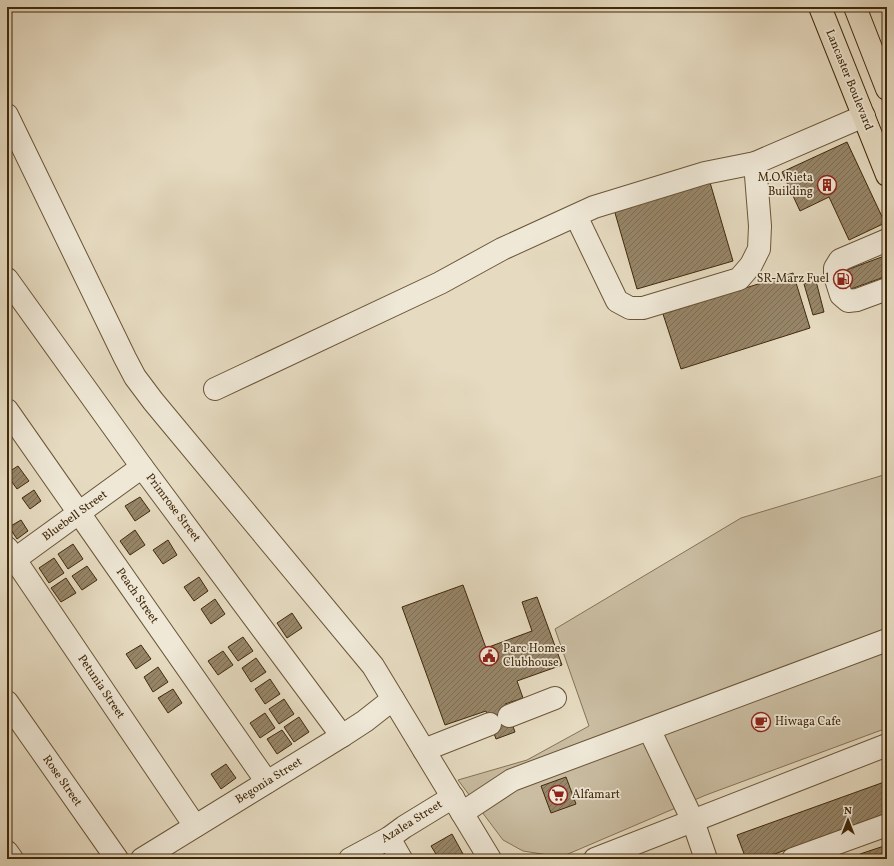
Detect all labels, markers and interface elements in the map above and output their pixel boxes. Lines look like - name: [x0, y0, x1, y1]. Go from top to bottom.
- street label: Lancaster Boulevard: [821, 27, 877, 133]
- place label: M.O. Rieta Building: [758, 170, 813, 200]
- building icon: M.O. Rieta Building: [816, 174, 838, 196]
- fuel station icon: SR-Marz Fuel: [832, 268, 854, 290]
- place label: SR-Marz Fuel: [757, 271, 829, 287]
- street label: Primrose Street: [142, 470, 204, 546]
- street label: Bluebell Street: [39, 487, 111, 545]
- street label: Peach Street: [112, 565, 162, 627]
- place label: Parc Homes Clubhouse: [503, 641, 566, 671]
- public building icon: Parc Homes Clubhouse: [478, 645, 500, 667]
- street label: Petunia Street: [74, 652, 128, 722]
- cafe icon: Hiwaga Cafe: [750, 711, 772, 733]
- place label: Hiwaga Cafe: [775, 714, 841, 730]
- street label: Rose Street: [39, 752, 85, 810]
- street label: Begonia Street: [232, 754, 306, 808]
- supermarket icon: Alfamart: [547, 784, 569, 806]
- place label: Alfamart: [572, 787, 620, 803]
- street label: Azalea Street: [378, 797, 446, 847]
- north arrow: [828, 800, 868, 840]
- text: N: [844, 804, 852, 819]

